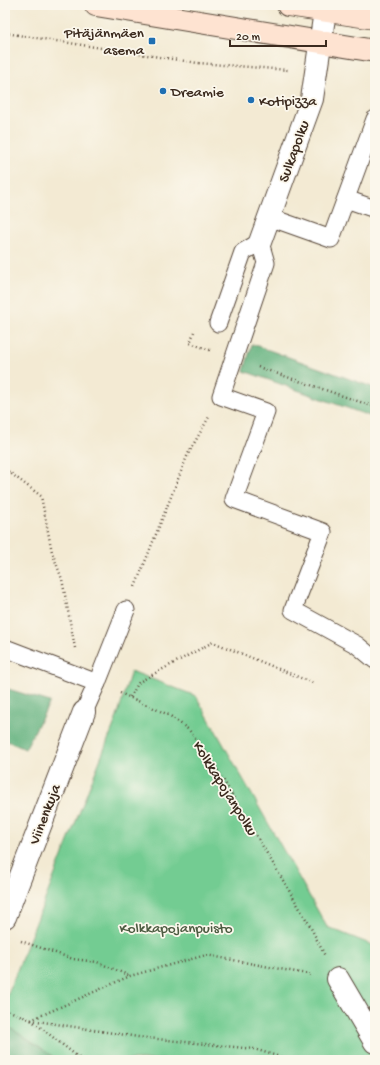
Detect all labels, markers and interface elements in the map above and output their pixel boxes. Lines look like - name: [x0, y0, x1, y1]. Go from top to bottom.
- scale bar: [230, 22, 326, 48]
- place label: Pitäjänmäen asema: [63, 25, 145, 60]
- text: 20 m: [236, 31, 261, 45]
- marker: Pitäjänmäen asema: [147, 36, 157, 46]
- place label: Dreamie: [170, 84, 224, 102]
- marker: Dreamie: [158, 86, 168, 96]
- place label: Kotipizza: [259, 93, 317, 111]
- marker: Kotipizza: [246, 95, 256, 105]
- street label: Sulkapolku: [275, 118, 314, 185]
- street label: Kolkkapojanpolku: [188, 738, 261, 840]
- street label: Viinenkuja: [26, 781, 66, 848]
- park label: Kolkkapojanpuisto: [119, 920, 233, 938]

